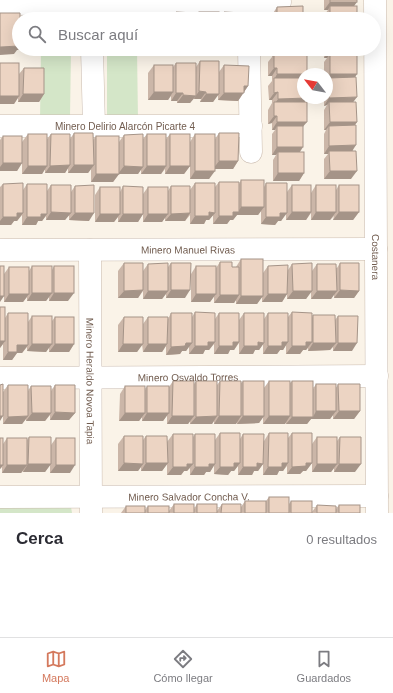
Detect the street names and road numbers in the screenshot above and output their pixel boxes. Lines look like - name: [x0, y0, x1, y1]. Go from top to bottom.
- street label: Minero Delirio Alarcón Picarte 4: [55, 121, 196, 132]
- street label: Costanera: [370, 234, 382, 281]
- street label: Minero Manuel Rivas: [141, 244, 235, 255]
- street label: Minero Heraldo Novoa Tapia: [85, 318, 96, 445]
- street label: Minero Osvaldo Torres: [138, 371, 238, 383]
- street label: Minero Salvador Concha V.: [128, 491, 250, 502]

